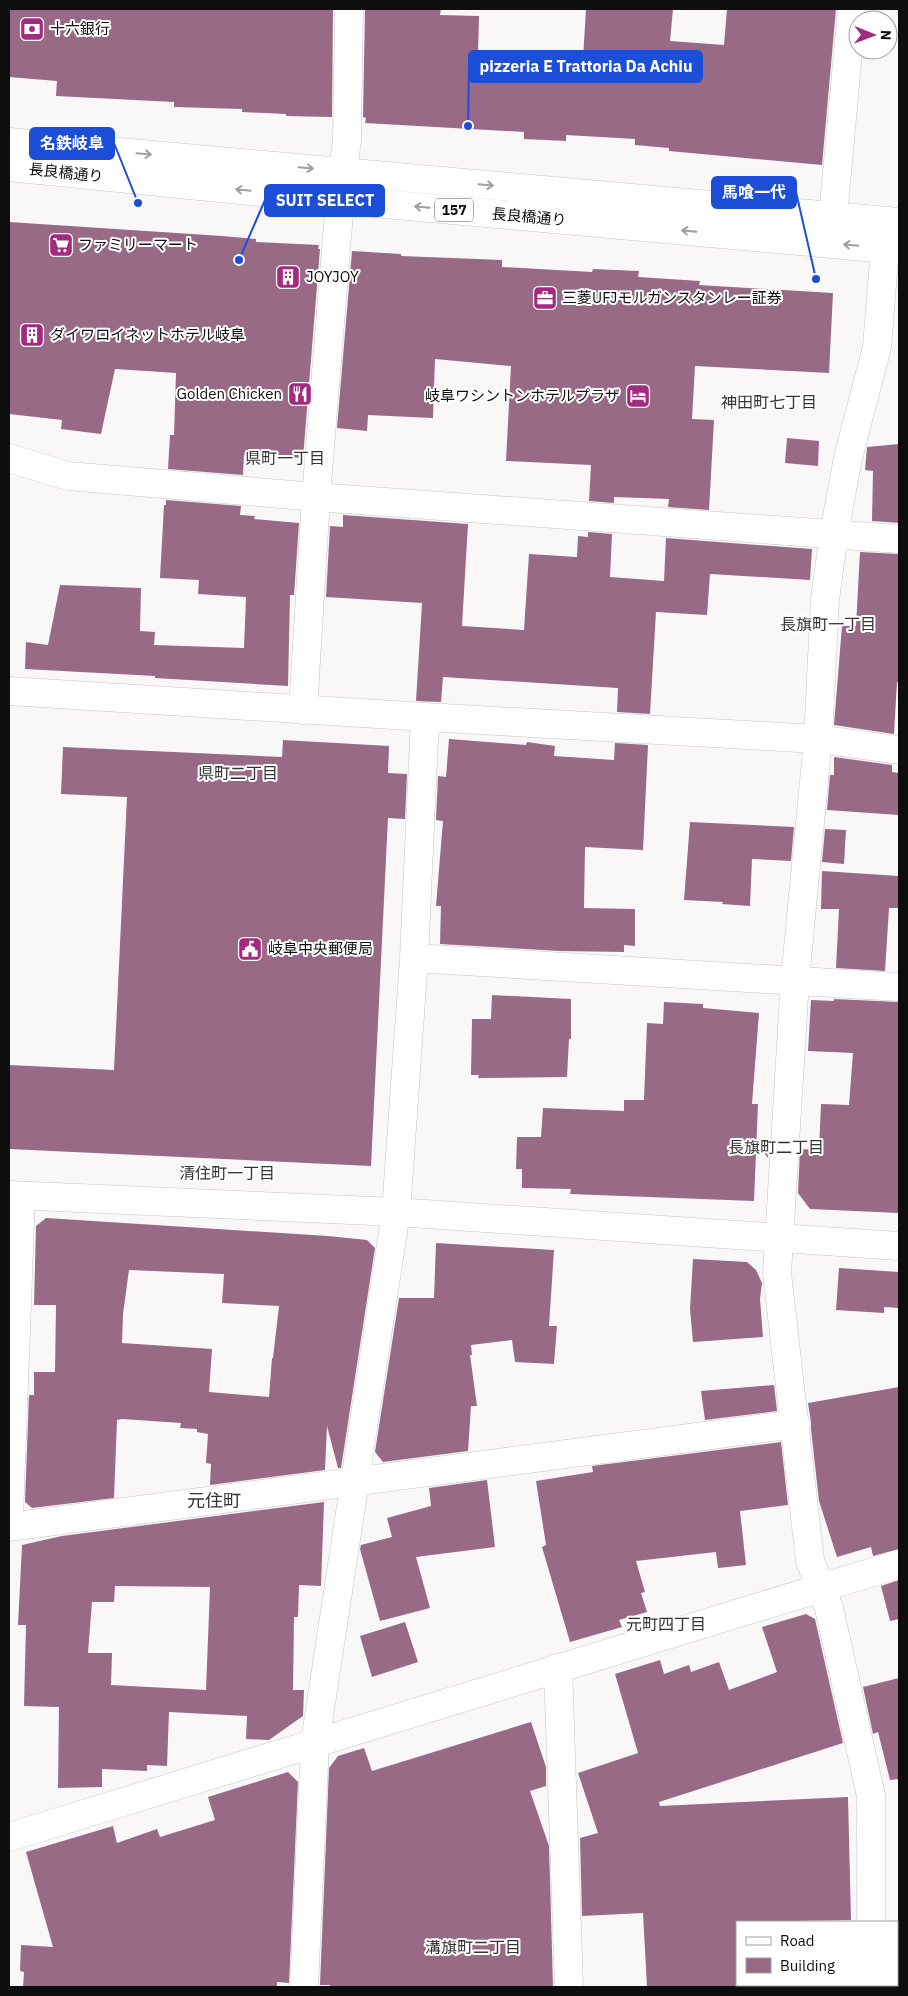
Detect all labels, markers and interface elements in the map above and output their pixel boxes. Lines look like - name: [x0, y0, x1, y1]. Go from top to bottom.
- north arrow: [848, 10, 898, 60]
- bank icon: 十六銀行: [19, 16, 45, 42]
- place label: 十六銀行: [50, 19, 110, 38]
- text: N: [877, 30, 895, 40]
- callout: pizzeria E Trattoria Da Achiu: [469, 51, 702, 82]
- text: pizzeria E Trattoria Da Achiu: [480, 56, 692, 76]
- callout: 名鉄岐阜: [30, 128, 114, 159]
- text: 名鉄岐阜: [40, 133, 104, 153]
- one-way arrow: [136, 149, 152, 158]
- street label: 長良橋通り: [28, 159, 104, 186]
- one-way arrow: [298, 163, 314, 173]
- callout: 馬喰一代: [712, 177, 796, 208]
- one-way arrow: [477, 180, 493, 190]
- text: 馬喰一代: [722, 182, 786, 202]
- one-way arrow: [236, 185, 252, 195]
- callout: SUIT SELECT: [265, 185, 384, 216]
- text: SUIT SELECT: [276, 190, 374, 210]
- road number: 157: [435, 198, 473, 222]
- one-way arrow: [415, 202, 431, 212]
- street label: 長良橋通り: [491, 204, 567, 229]
- one-way arrow: [681, 226, 697, 236]
- supermarket icon: ファミリーマート: [48, 232, 74, 258]
- place label: ファミリーマート: [78, 235, 198, 254]
- one-way arrow: [843, 240, 859, 250]
- building icon: JOYJOY: [275, 264, 301, 290]
- place label: JOYJOY: [306, 267, 359, 286]
- office icon: 三菱UFJモルガンスタンレー証券: [532, 285, 558, 311]
- place label: 三菱UFJモルガンスタンレー証券: [562, 288, 782, 307]
- building icon: ダイワロイネットホテル岐阜: [19, 322, 45, 348]
- place label: ダイワロイネットホテル岐阜: [50, 325, 245, 344]
- restaurant icon: Golden Chicken: [287, 381, 313, 407]
- hotel icon: 岐阜ワシントンホテルプラザ: [625, 383, 651, 409]
- place label: Golden Chicken: [177, 384, 282, 403]
- place label: 岐阜ワシントンホテルプラザ: [425, 386, 620, 405]
- district label: 神田町七丁目: [721, 392, 817, 412]
- district label: 県町一丁目: [245, 448, 325, 468]
- district label: 長旗町一丁目: [780, 614, 876, 634]
- district label: 県町二丁目: [198, 763, 278, 783]
- public building icon: 岐阜中央郵便局: [237, 936, 263, 962]
- place label: 岐阜中央郵便局: [268, 939, 373, 958]
- district label: 長旗町二丁目: [728, 1137, 824, 1157]
- district label: 清住町一丁目: [179, 1163, 275, 1183]
- district label: 元住町: [187, 1489, 241, 1512]
- district label: 元町四丁目: [626, 1614, 706, 1634]
- legend: [736, 1921, 898, 1986]
- text: Road: [780, 1931, 815, 1950]
- district label: 溝旗町二丁目: [425, 1937, 521, 1957]
- text: Building: [780, 1956, 835, 1975]

